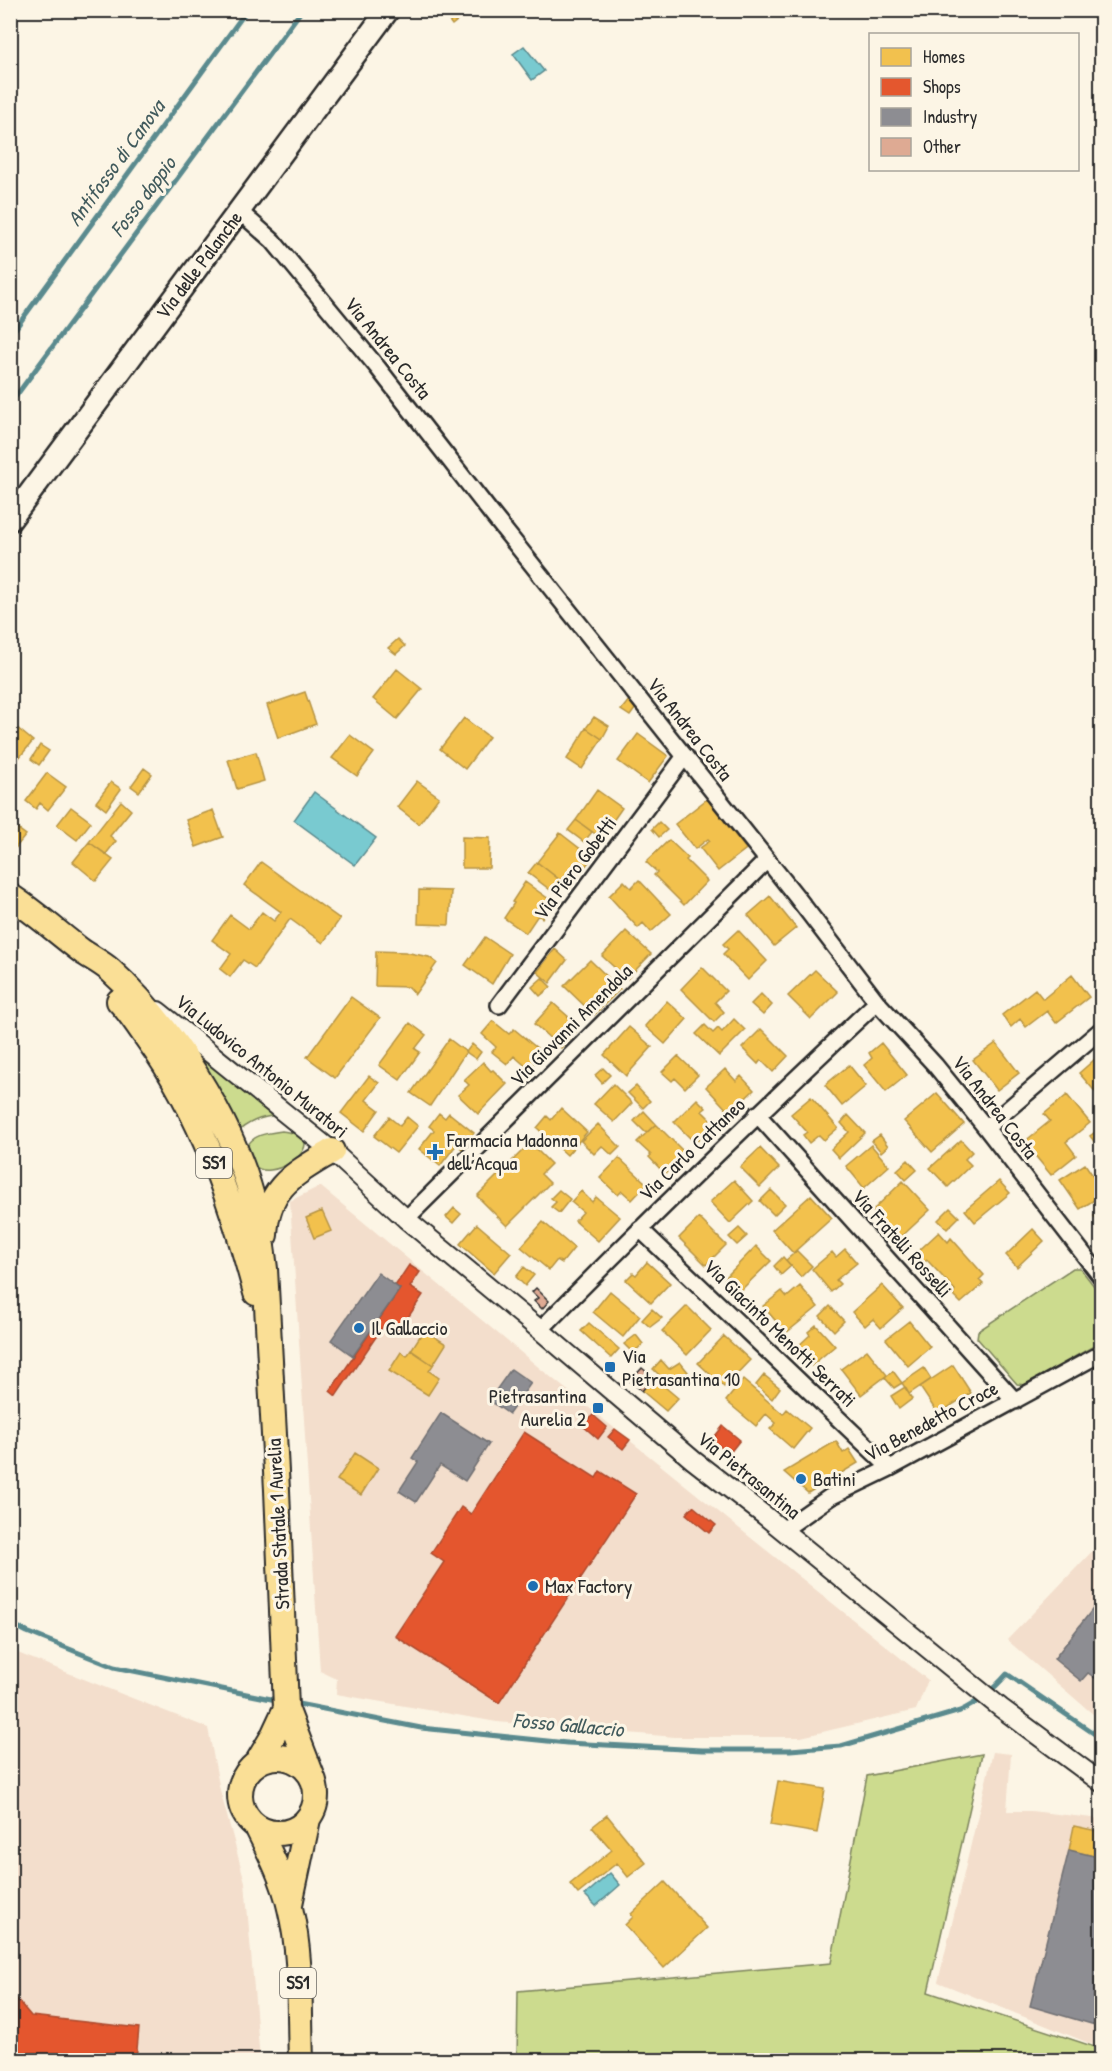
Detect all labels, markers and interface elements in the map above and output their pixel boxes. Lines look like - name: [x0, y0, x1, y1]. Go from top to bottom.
- legend: [869, 33, 1079, 171]
- text: Homes: [923, 44, 965, 69]
- text: Shops: [923, 74, 961, 99]
- water label: Antifosso di Canova: [60, 92, 173, 232]
- text: Industry: [923, 104, 978, 129]
- text: Other: [923, 134, 961, 159]
- water label: Fosso doppio: [103, 149, 183, 243]
- street label: Via delle Palanche: [149, 205, 248, 324]
- street label: Via Andrea Costa: [339, 291, 438, 405]
- street label: Via Andrea Costa: [641, 671, 739, 786]
- street label: Via Piero Gobetti: [527, 811, 622, 925]
- street label: Via Giovanni Amendola: [504, 957, 638, 1092]
- street label: Via Ludovico Antonio Muratori: [170, 988, 354, 1144]
- street label: Via Andrea Costa: [946, 1049, 1044, 1164]
- street label: Via Carlo Cattaneo: [633, 1091, 751, 1206]
- place label: Farmacia Madonna dell'Acqua: [446, 1126, 578, 1176]
- marker: Farmacia Madonna dell'Acqua: [428, 1145, 442, 1159]
- road number: SS1: [196, 1148, 232, 1178]
- street label: Via Fratelli Rosselli: [846, 1183, 958, 1303]
- street label: Via Giacinto Menotti Serrati: [698, 1253, 863, 1413]
- place label: Il Gallaccio: [371, 1314, 448, 1341]
- marker: Il Gallaccio: [352, 1321, 366, 1335]
- place label: Via Pietrasantina 10: [622, 1342, 740, 1392]
- marker: Via Pietrasantina 10: [603, 1360, 617, 1374]
- street label: Via Benedetto Croce: [859, 1374, 1002, 1467]
- place label: Pietrasantina Aurelia 2: [489, 1382, 587, 1432]
- marker: Pietrasantina Aurelia 2: [591, 1401, 605, 1415]
- street label: Via Pietrasantina: [692, 1425, 807, 1525]
- street label: Strada Statale 1 Aurelia: [260, 1438, 295, 1610]
- place label: Batini: [813, 1465, 856, 1492]
- marker: Batini: [794, 1472, 808, 1486]
- place label: Max Factory: [545, 1572, 633, 1599]
- marker: Max Factory: [526, 1579, 540, 1593]
- water label: Fosso Gallaccio: [512, 1705, 626, 1744]
- road number: SS1: [280, 1968, 316, 1998]

